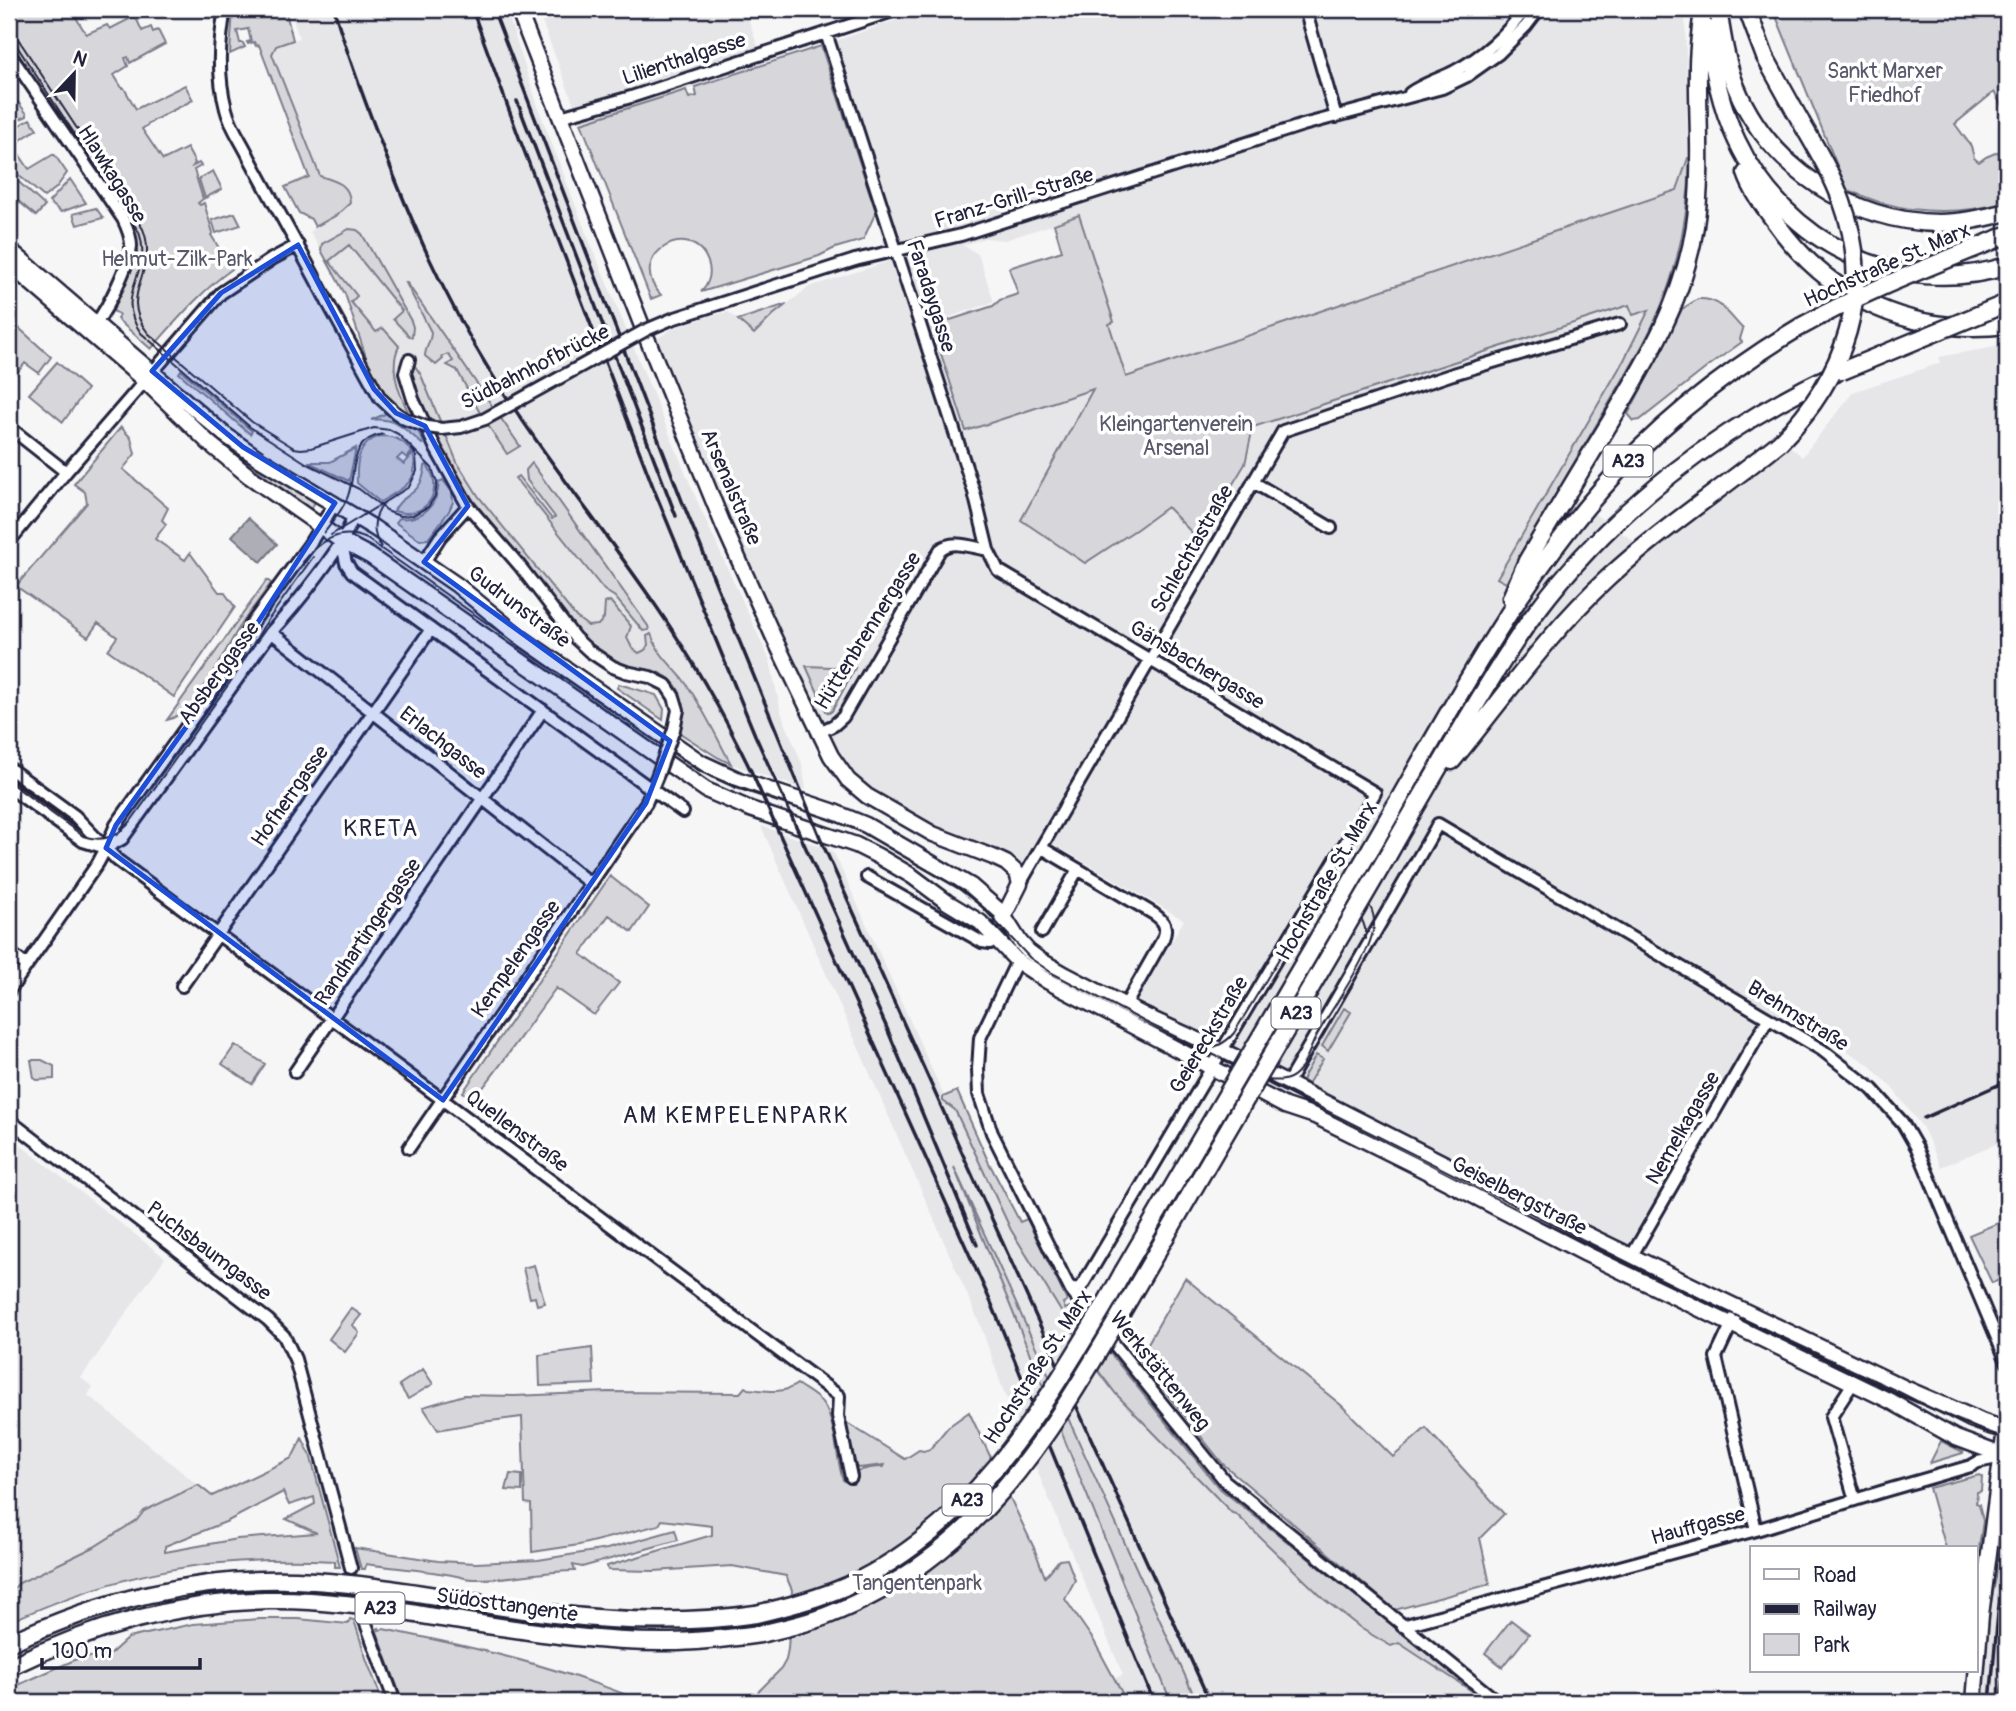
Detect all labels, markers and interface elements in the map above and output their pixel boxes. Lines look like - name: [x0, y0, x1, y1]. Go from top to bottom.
- street label: Lilienthalgasse: [619, 26, 750, 92]
- north arrow: [38, 38, 108, 108]
- text: N: [70, 46, 91, 73]
- park label: Sankt Marxer Friedhof: [1827, 58, 1943, 109]
- street label: Hlawkagasse: [71, 120, 153, 228]
- street label: Franz-Grill-Straße: [931, 161, 1097, 235]
- street label: Hochstraße St. Marx: [1800, 216, 1974, 314]
- street label: Faradaygasse: [900, 236, 962, 356]
- park label: Helmut-Zilk-Park: [101, 246, 253, 273]
- street label: Südbahnhofbrücke: [456, 318, 614, 416]
- park label: Kleingartenverein Arsenal: [1099, 411, 1253, 462]
- street label: Arsenalstraße: [694, 425, 768, 550]
- road number: A23: [1604, 446, 1652, 476]
- street label: Schlechtastraße: [1144, 479, 1240, 618]
- street label: Hüttenbrennergasse: [809, 546, 928, 715]
- street label: Gudrunstraße: [462, 560, 576, 655]
- street label: Gänsbachergasse: [1125, 614, 1270, 716]
- street label: Absberggasse: [172, 615, 266, 730]
- street label: Erlachgasse: [394, 701, 492, 786]
- street label: Hofherrgasse: [245, 740, 335, 852]
- street label: Hochstraße St. Marx: [1270, 797, 1384, 965]
- district label: KRETA: [343, 814, 419, 843]
- street label: Randhartingergasse: [309, 852, 428, 1011]
- street label: Kempelengasse: [465, 894, 567, 1023]
- street label: Geiereckstraße: [1163, 971, 1255, 1099]
- street label: Brehmstraße: [1742, 974, 1854, 1058]
- road number: A23: [1272, 998, 1320, 1028]
- street label: Nemelkagasse: [1640, 1066, 1727, 1189]
- street label: Quellenstraße: [460, 1083, 574, 1179]
- district label: AM KEMPELENPARK: [623, 1101, 849, 1130]
- street label: Geiselbergstraße: [1447, 1150, 1592, 1242]
- street label: Puchsbaumgasse: [141, 1195, 277, 1307]
- street label: Hochstraße St. Marx: [978, 1284, 1098, 1450]
- street label: Werkstättenweg: [1103, 1306, 1217, 1436]
- road number: A23: [942, 1484, 992, 1516]
- street label: Hauffgasse: [1648, 1500, 1749, 1552]
- legend: [1750, 1546, 1978, 1672]
- text: Road: [1813, 1562, 1857, 1589]
- park label: Tangentenpark: [852, 1570, 982, 1597]
- street label: Südosttangente: [435, 1582, 580, 1628]
- road number: A23: [356, 1592, 404, 1624]
- text: Railway: [1813, 1596, 1877, 1623]
- scale bar: [42, 1627, 200, 1671]
- text: Park: [1813, 1632, 1850, 1659]
- text: 100 m: [52, 1638, 112, 1665]

